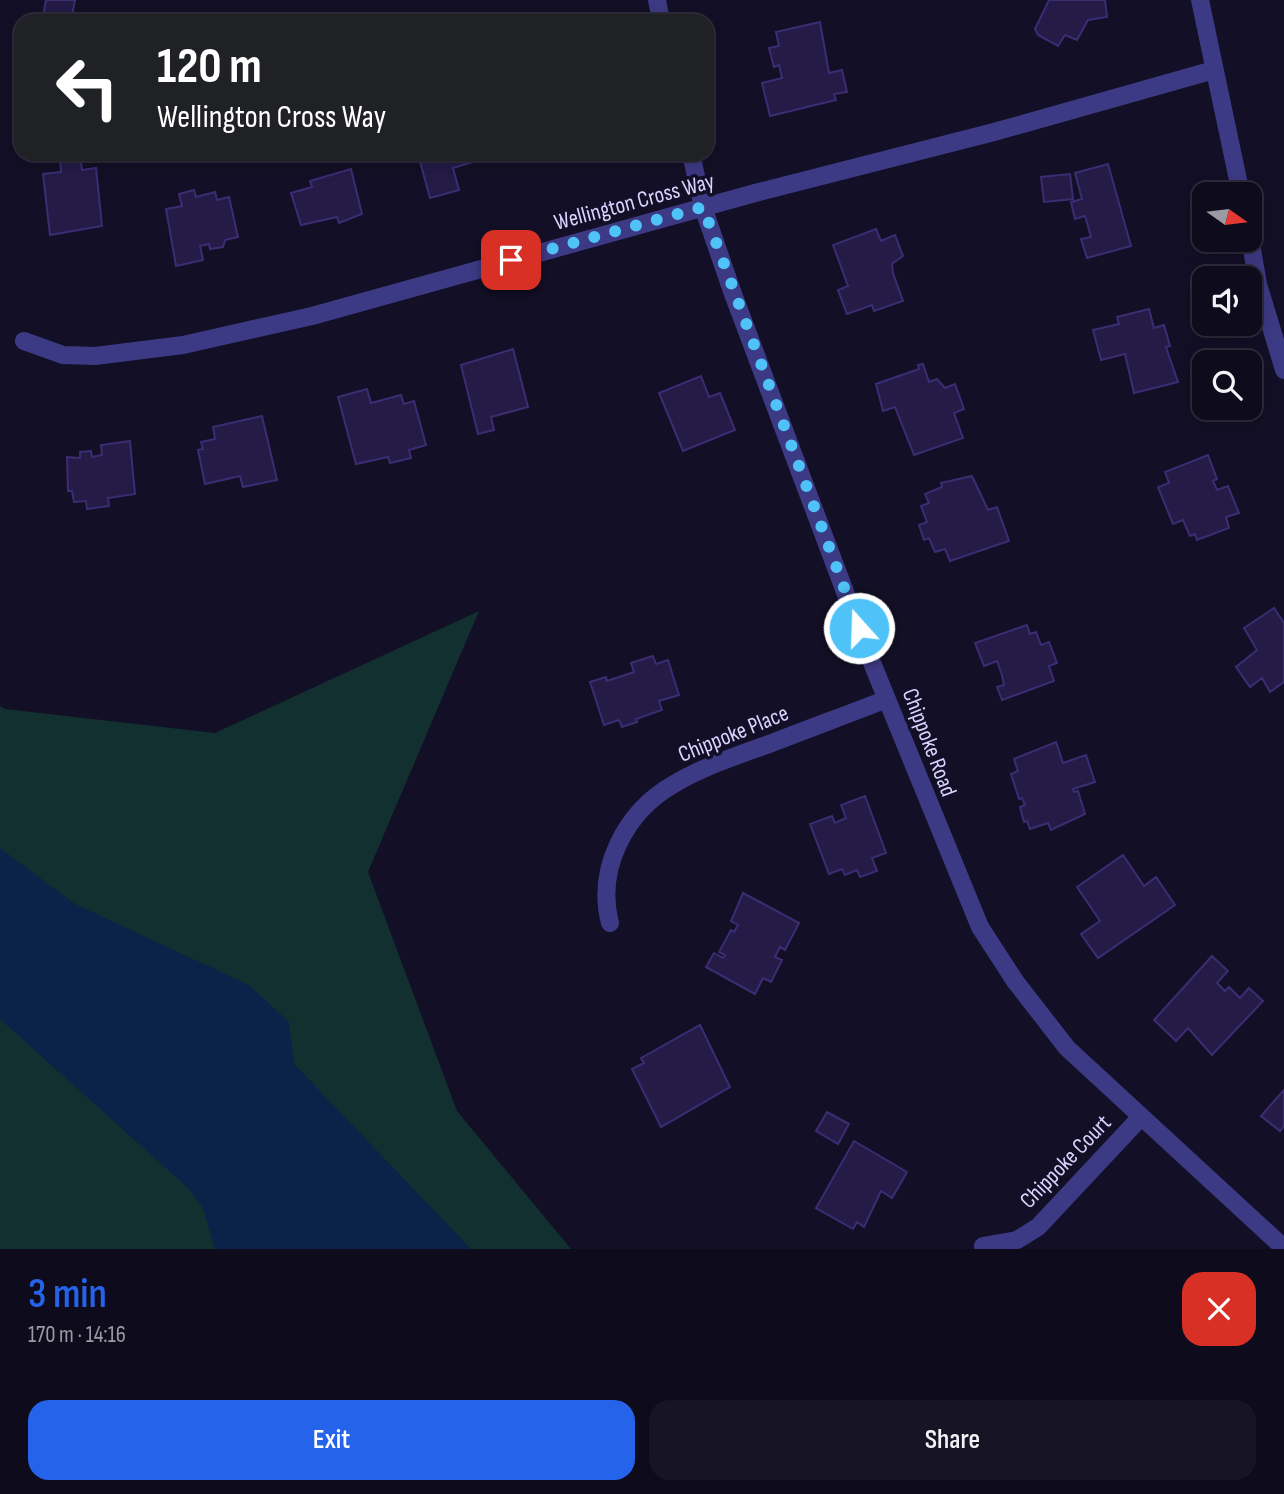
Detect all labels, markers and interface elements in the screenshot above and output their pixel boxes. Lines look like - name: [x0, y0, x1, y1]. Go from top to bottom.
- text: 120 m: [157, 38, 262, 97]
- icon: left: [42, 42, 133, 133]
- text: Wellington Cross Way: [157, 98, 386, 137]
- street label: Wellington Cross Way: [551, 167, 718, 237]
- north arrow: [1192, 182, 1262, 252]
- map controls: [1192, 182, 1262, 420]
- pin: [481, 230, 541, 290]
- icon: arrive: [492, 241, 530, 279]
- button: sound: [1192, 266, 1262, 336]
- button: search: [1192, 350, 1262, 420]
- position arrow: [822, 591, 896, 665]
- street label: Chippoke Road: [896, 684, 962, 800]
- street label: Chippoke Place: [674, 699, 793, 769]
- street label: Chippoke Court: [1014, 1109, 1117, 1214]
- text: 3 min: [28, 1269, 107, 1320]
- button: close: [1182, 1272, 1256, 1346]
- text: 170 m · 14:16: [28, 1321, 126, 1349]
- button: Exit: [28, 1400, 635, 1480]
- button: Share: [649, 1400, 1256, 1480]

